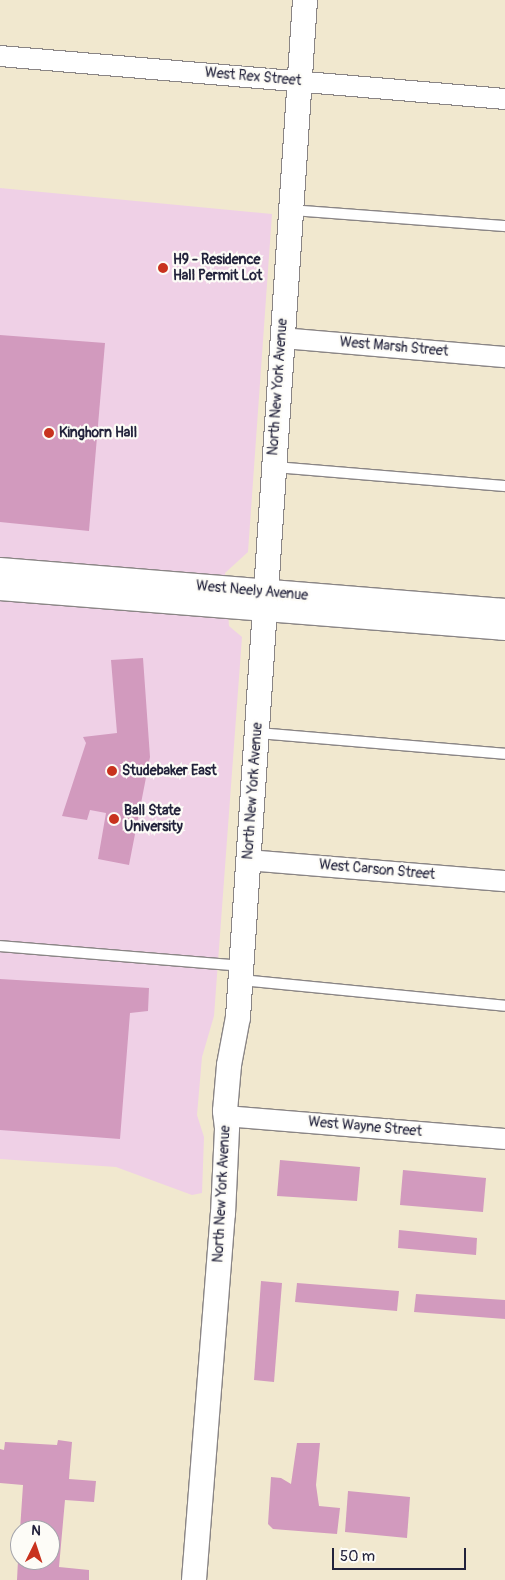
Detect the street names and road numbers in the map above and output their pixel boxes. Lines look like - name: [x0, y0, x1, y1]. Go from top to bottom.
- street label: West Rex Street: [204, 64, 302, 90]
- street label: North New York Avenue: [265, 318, 291, 456]
- street label: West Marsh Street: [339, 334, 449, 360]
- street label: West Neely Avenue: [195, 578, 309, 604]
- street label: North New York Avenue: [240, 722, 266, 860]
- street label: West Carson Street: [318, 857, 436, 883]
- street label: West Wayne Street: [307, 1114, 423, 1140]
- street label: North New York Avenue: [210, 1125, 234, 1263]

